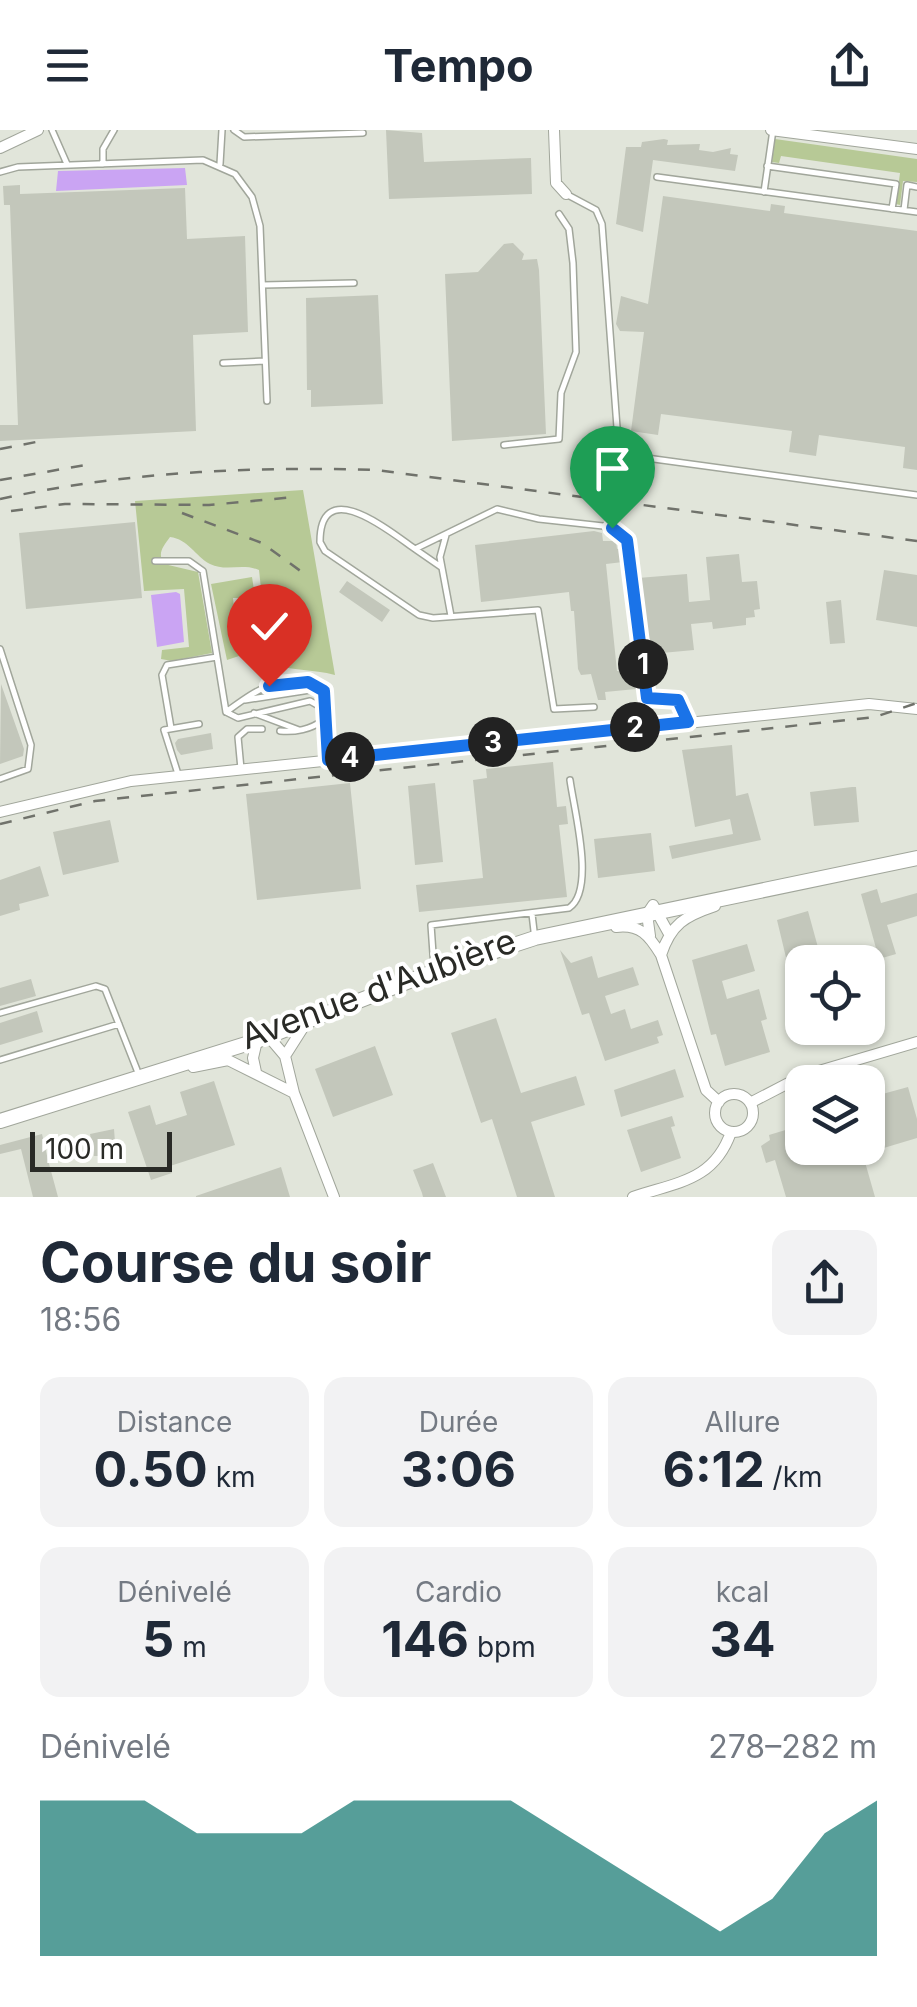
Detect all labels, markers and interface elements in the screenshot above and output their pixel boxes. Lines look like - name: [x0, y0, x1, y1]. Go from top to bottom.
- icon: menu: [40, 38, 95, 93]
- text: Tempo: [383, 38, 534, 93]
- icon: share: [822, 38, 877, 93]
- pin: [570, 426, 655, 529]
- icon: arrive: [585, 441, 640, 496]
- pin: [227, 584, 312, 687]
- icon: check: [242, 599, 297, 654]
- pin: 1: [618, 639, 668, 689]
- text: 1: [637, 647, 649, 681]
- pin: 2: [610, 702, 660, 752]
- text: 2: [626, 710, 644, 744]
- pin: 3: [468, 717, 518, 767]
- text: 3: [484, 725, 502, 759]
- pin: 4: [325, 732, 375, 782]
- text: 4: [341, 740, 359, 774]
- street label: Avenue d'Aubière: [235, 919, 521, 1057]
- map controls: [785, 945, 885, 1165]
- button: locate: [785, 945, 885, 1045]
- button: layers: [785, 1065, 885, 1165]
- scale bar: [30, 1127, 172, 1172]
- text: 100 m: [45, 1132, 124, 1166]
- text: Course du soir: [40, 1229, 431, 1295]
- button: share: [772, 1230, 877, 1335]
- text: 18:56: [40, 1300, 121, 1339]
- text: Distance: [117, 1405, 232, 1439]
- text: Durée: [419, 1405, 498, 1439]
- text: Allure: [705, 1405, 780, 1439]
- text: 0.50: [93, 1439, 208, 1499]
- text: 3:06: [401, 1439, 516, 1499]
- text: 6:12: [662, 1439, 765, 1499]
- text: km: [208, 1460, 256, 1494]
- text: /km: [765, 1460, 823, 1494]
- text: Dénivelé: [117, 1575, 232, 1609]
- text: Cardio: [415, 1575, 502, 1609]
- text: kcal: [716, 1575, 769, 1609]
- text: 5: [142, 1609, 174, 1669]
- text: 146: [381, 1609, 469, 1669]
- text: 34: [709, 1609, 776, 1669]
- text: m: [174, 1630, 207, 1664]
- text: bpm: [469, 1630, 536, 1664]
- text: Dénivelé: [40, 1727, 171, 1766]
- text: 278–282 m: [708, 1727, 877, 1766]

